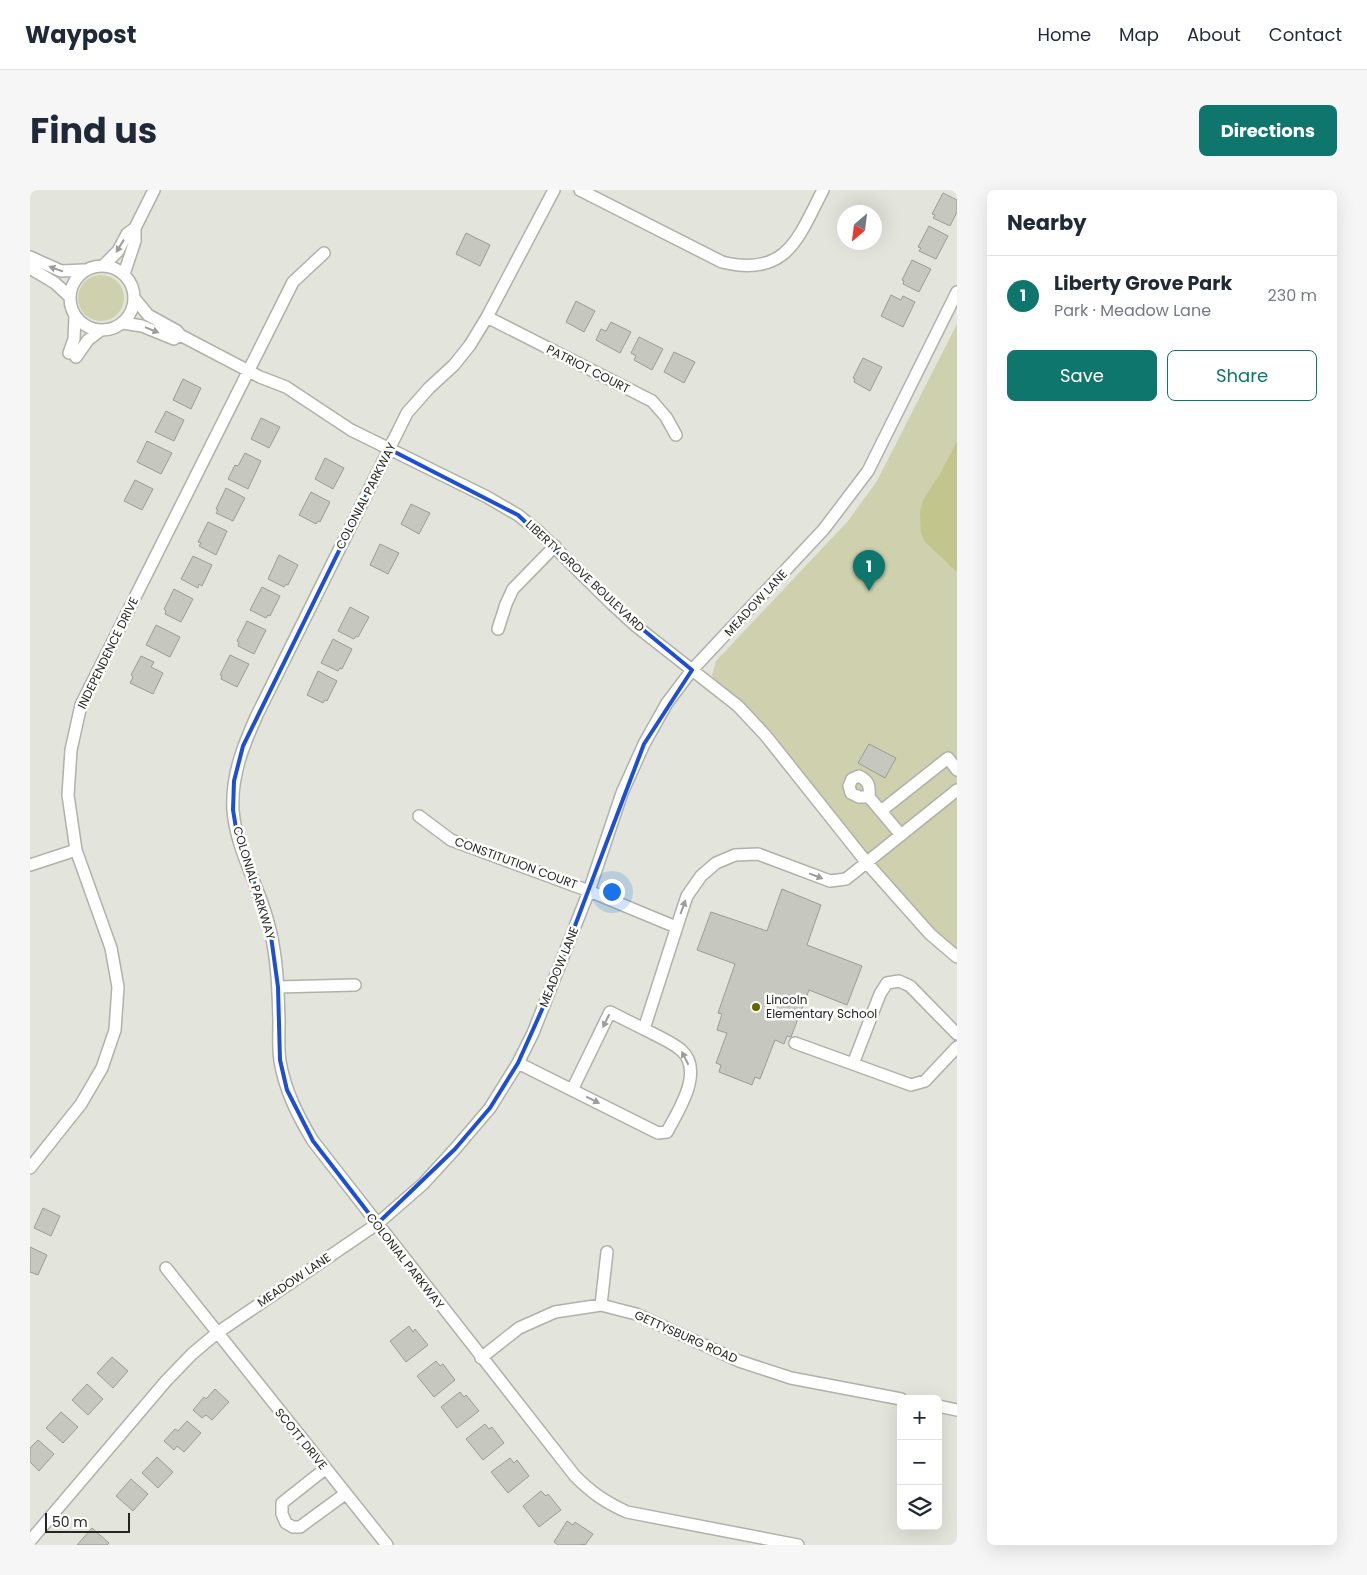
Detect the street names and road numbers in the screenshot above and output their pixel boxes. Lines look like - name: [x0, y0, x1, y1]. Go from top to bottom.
- street label: PATRIOT COURT: [544, 340, 633, 397]
- street label: COLONIAL PARKWAY: [331, 440, 400, 552]
- street label: LIBERTY GROVE BOULEVARD: [522, 516, 649, 636]
- street label: MEADOW LANE: [720, 566, 791, 640]
- street label: INDEPENDENCE DRIVE: [73, 594, 142, 711]
- street label: COLONIAL PARKWAY: [229, 824, 280, 942]
- street label: CONSTITUTION COURT: [452, 832, 580, 893]
- street label: MEADOW LANE: [535, 924, 582, 1010]
- street label: COLONIAL PARKWAY: [363, 1209, 448, 1312]
- street label: MEADOW LANE: [254, 1249, 334, 1310]
- street label: GETTYSBURG ROAD: [632, 1306, 740, 1367]
- street label: SCOTT DRIVE: [271, 1404, 332, 1473]

